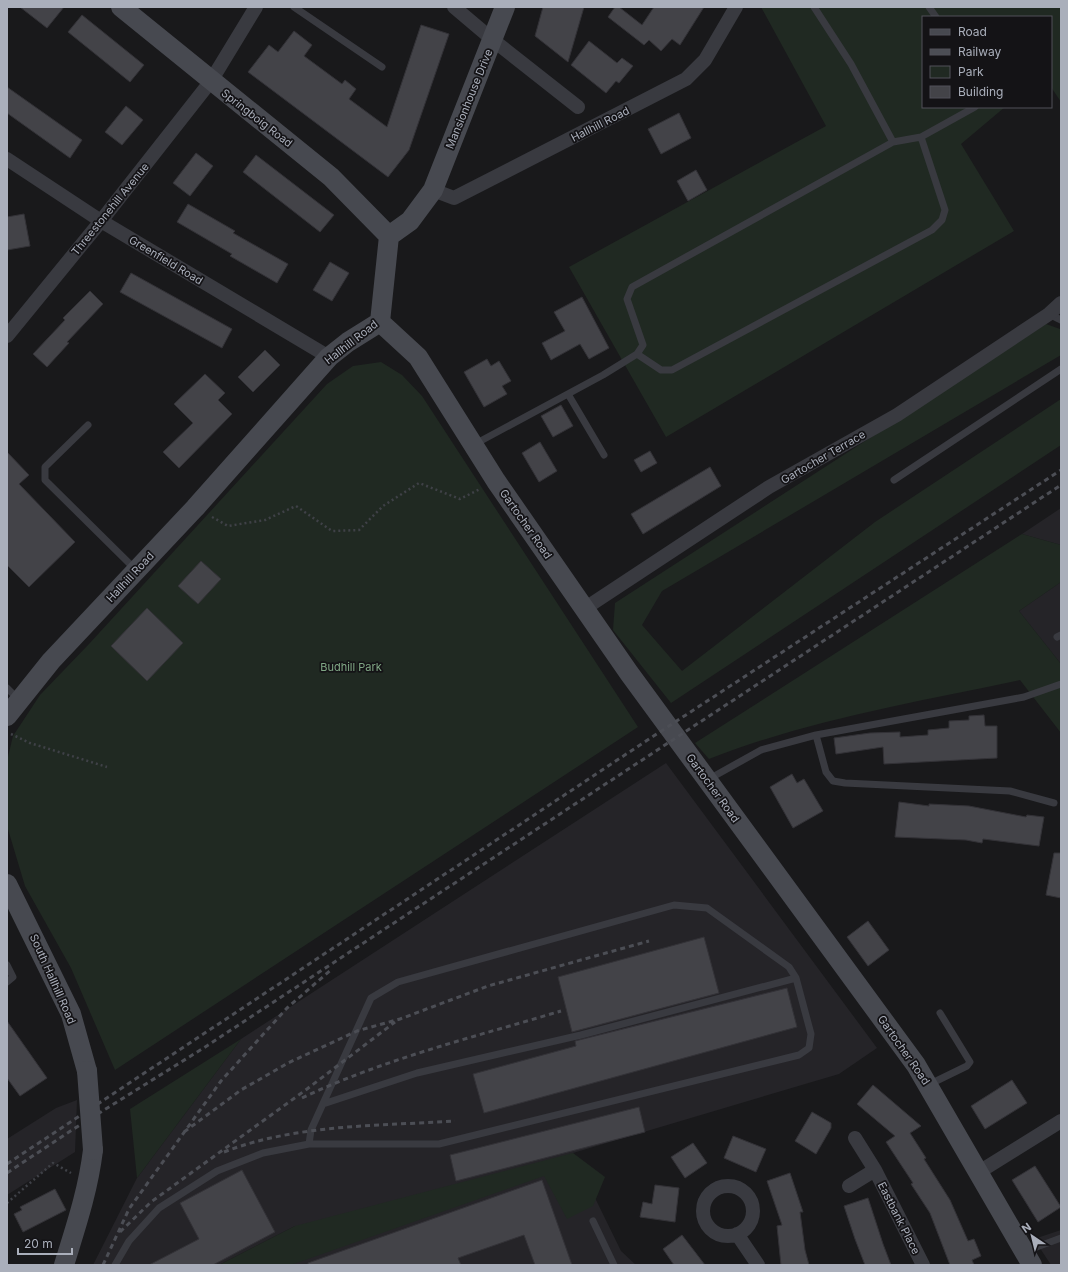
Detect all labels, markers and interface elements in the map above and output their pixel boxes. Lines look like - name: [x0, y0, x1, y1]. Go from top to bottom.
- legend: [922, 16, 1052, 108]
- text: Road: [958, 24, 987, 39]
- text: Railway: [958, 44, 1002, 59]
- street label: Mansionhouse Drive: [443, 47, 495, 151]
- text: Park: [958, 64, 984, 79]
- text: Building: [958, 84, 1003, 99]
- street label: Springboig Road: [219, 86, 295, 150]
- street label: Hallhill Road: [568, 103, 632, 145]
- street label: Threestonehill Avenue: [68, 160, 152, 258]
- street label: Greenfield Road: [127, 232, 205, 288]
- street label: Hallhill Road: [322, 317, 380, 367]
- street label: Gartocher Terrace: [778, 427, 868, 487]
- street label: Gartocher Road: [497, 486, 555, 562]
- street label: Hallhill Road: [103, 549, 157, 605]
- park label: Budhill Park: [320, 660, 382, 674]
- street label: Gartocher Road: [683, 751, 743, 825]
- street label: South Hallhill Road: [27, 932, 79, 1026]
- street label: Gartocher Road: [875, 1012, 933, 1088]
- street label: Eastbank Place: [875, 1179, 923, 1257]
- north arrow: [1012, 1216, 1052, 1256]
- text: N: [1019, 1220, 1034, 1236]
- scale bar: [18, 1230, 72, 1256]
- text: 20 m: [24, 1236, 53, 1251]

